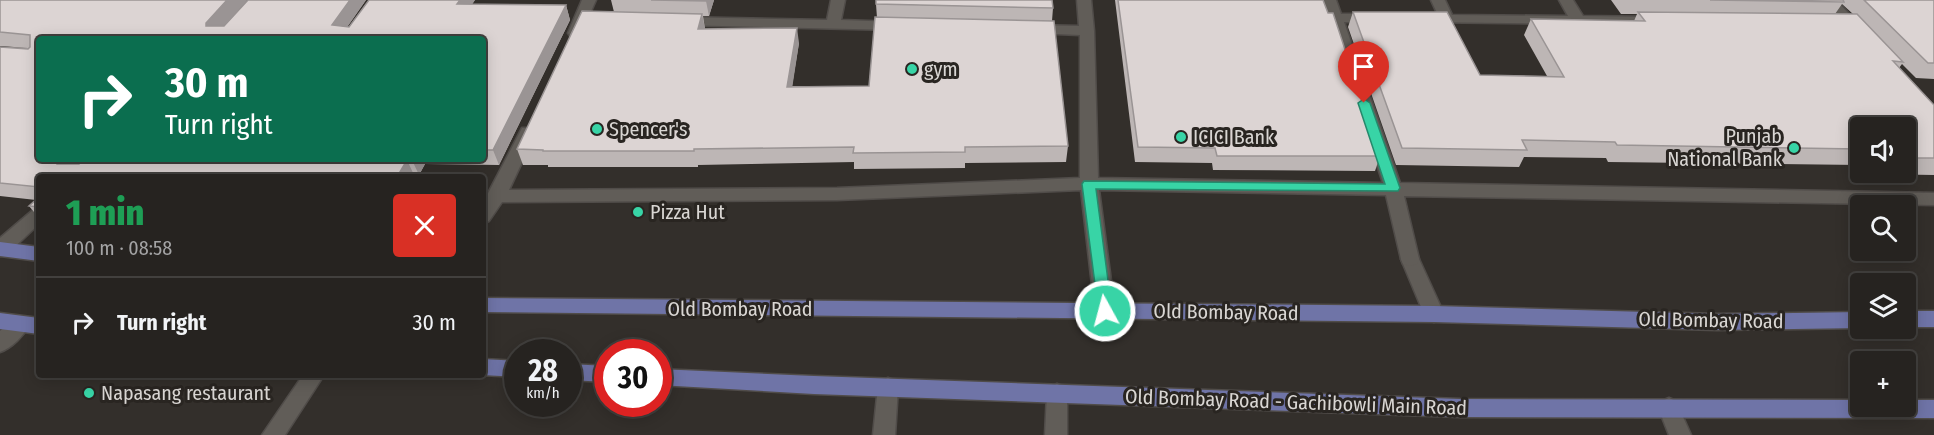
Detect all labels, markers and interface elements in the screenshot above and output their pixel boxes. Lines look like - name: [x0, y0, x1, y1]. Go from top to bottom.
- pin: [1338, 41, 1389, 103]
- icon: arrive: [1347, 50, 1380, 83]
- place label: gym: [924, 57, 958, 81]
- text: 30 m: [165, 58, 249, 108]
- icon: right: [66, 60, 144, 138]
- marker: gym: [905, 62, 919, 76]
- text: Turn right: [165, 109, 273, 141]
- place label: Spencer's: [609, 117, 687, 141]
- map controls: [1850, 117, 1916, 417]
- button: sound: [1850, 117, 1916, 183]
- marker: Spencer's: [590, 122, 604, 136]
- place label: Punjab National Bank: [1667, 124, 1783, 171]
- place label: ICICI Bank: [1193, 125, 1275, 149]
- marker: ICICI Bank: [1174, 130, 1188, 144]
- marker: Punjab National Bank: [1787, 141, 1801, 155]
- text: 1 min: [66, 191, 144, 235]
- button: close: [393, 194, 456, 257]
- button: search: [1850, 195, 1916, 261]
- place label: Pizza Hut: [650, 200, 725, 224]
- marker: Pizza Hut: [631, 205, 645, 219]
- text: 100 m · 08:58: [66, 236, 172, 260]
- button: layers: [1850, 273, 1916, 339]
- position arrow: [1073, 279, 1137, 343]
- street label: Old Bombay Road: [667, 297, 813, 321]
- street label: Old Bombay Road: [1153, 299, 1299, 325]
- icon: right: [66, 306, 99, 339]
- street label: Old Bombay Road: [1638, 307, 1784, 333]
- text: Turn right: [117, 309, 206, 336]
- text: 30 m: [413, 309, 456, 336]
- speed limit sign: 30: [594, 339, 672, 417]
- button: +: [1850, 351, 1916, 417]
- text: 28: [528, 353, 558, 389]
- place label: Napasang restaurant: [101, 381, 271, 405]
- text: km/h: [526, 384, 560, 402]
- street label: Old Bombay Road - Gachibowli Main Road: [1125, 384, 1467, 420]
- marker: Napasang restaurant: [82, 386, 96, 400]

